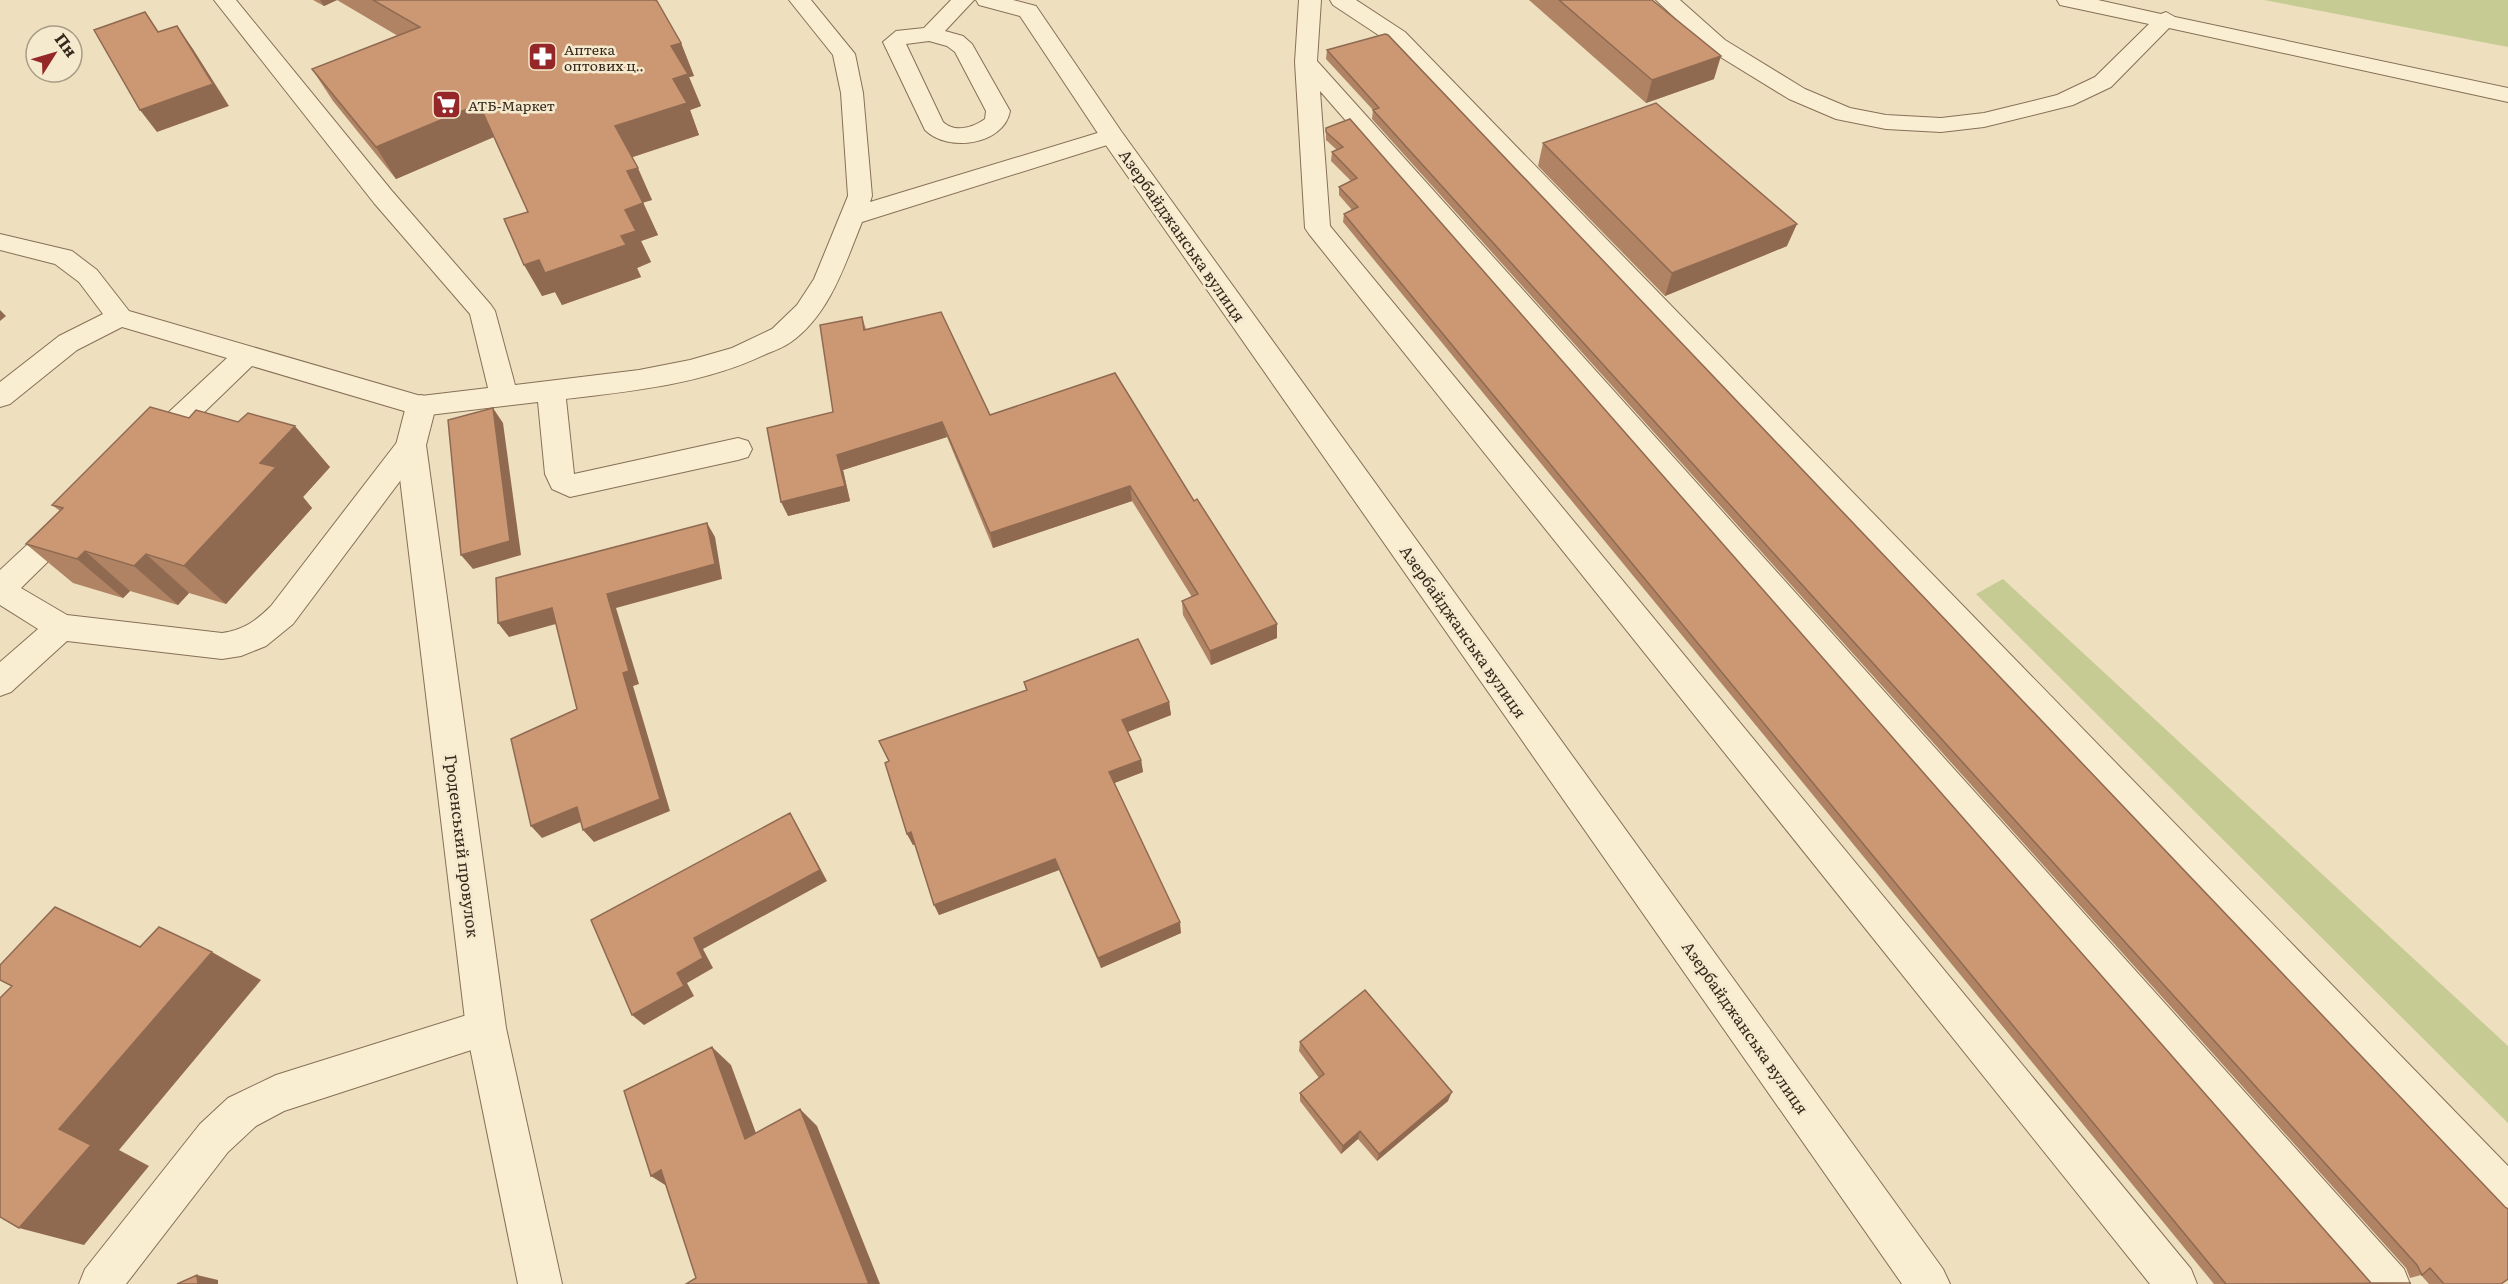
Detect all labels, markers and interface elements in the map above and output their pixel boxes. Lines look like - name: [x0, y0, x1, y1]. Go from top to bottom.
- north arrow: [24, 24, 84, 84]
- text: Пн: [50, 27, 84, 62]
- place label: Аптека оптових ц‥: [564, 39, 643, 75]
- pharmacy icon: Аптека оптових ц‥: [527, 41, 559, 73]
- supermarket icon: АТБ-Маркет: [431, 89, 463, 121]
- place label: АТБ-Маркет: [468, 95, 555, 115]
- street label: Азербайджанська вулиця: [1114, 144, 1252, 326]
- street label: Азербайджанська вулиця: [1395, 540, 1533, 722]
- street label: Гроденський провулок: [440, 753, 486, 940]
- street label: Азербайджанська вулиця: [1677, 936, 1815, 1118]

